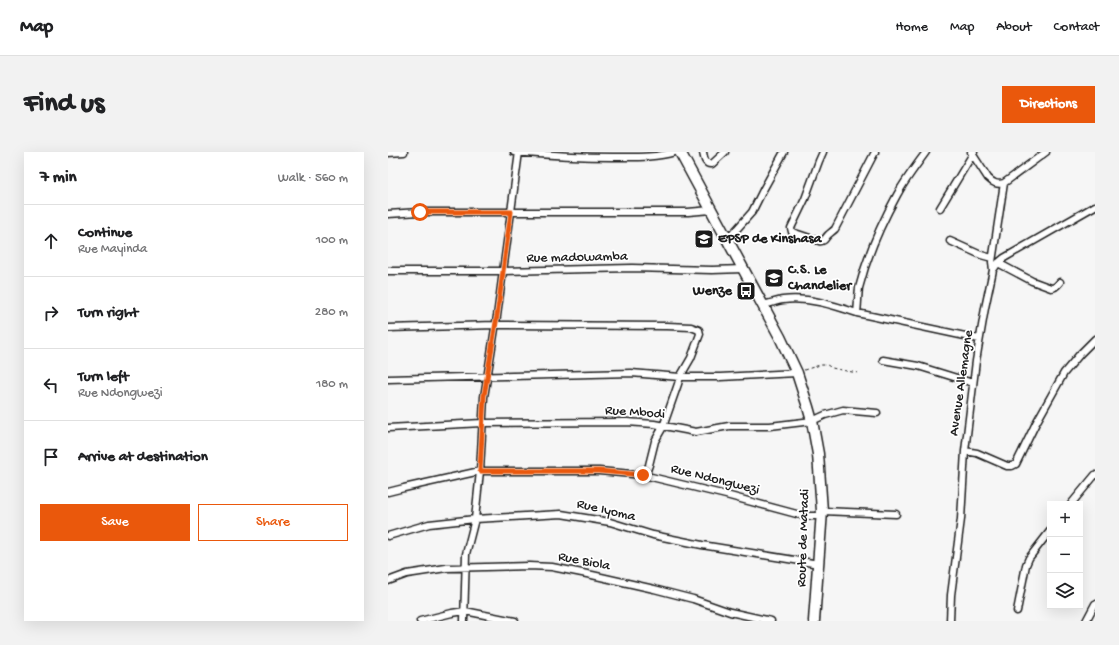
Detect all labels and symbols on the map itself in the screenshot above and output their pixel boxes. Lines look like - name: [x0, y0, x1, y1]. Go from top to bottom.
- route start: [411, 203, 429, 221]
- school or university icon: EPSP de Kinshasa: [693, 228, 715, 250]
- place label: EPSP de Kinshasa: [718, 231, 823, 248]
- street label: Rue madowamba: [526, 249, 629, 267]
- place label: C.S. Le Chandelier: [787, 262, 853, 295]
- school or university icon: C.S. Le Chandelier: [763, 267, 785, 289]
- bus stop icon: Wenze: [735, 280, 757, 302]
- place label: Wenze: [692, 283, 733, 300]
- street label: Avenue Allemagne: [946, 328, 978, 437]
- street label: Rue Mbodi: [604, 402, 666, 424]
- street label: Rue Ndongwezi: [669, 461, 761, 499]
- route end: [634, 466, 652, 484]
- street label: Route de Matadi: [794, 489, 814, 587]
- street label: Rue Iyoma: [575, 496, 638, 526]
- street label: Rue Biola: [556, 549, 613, 576]

